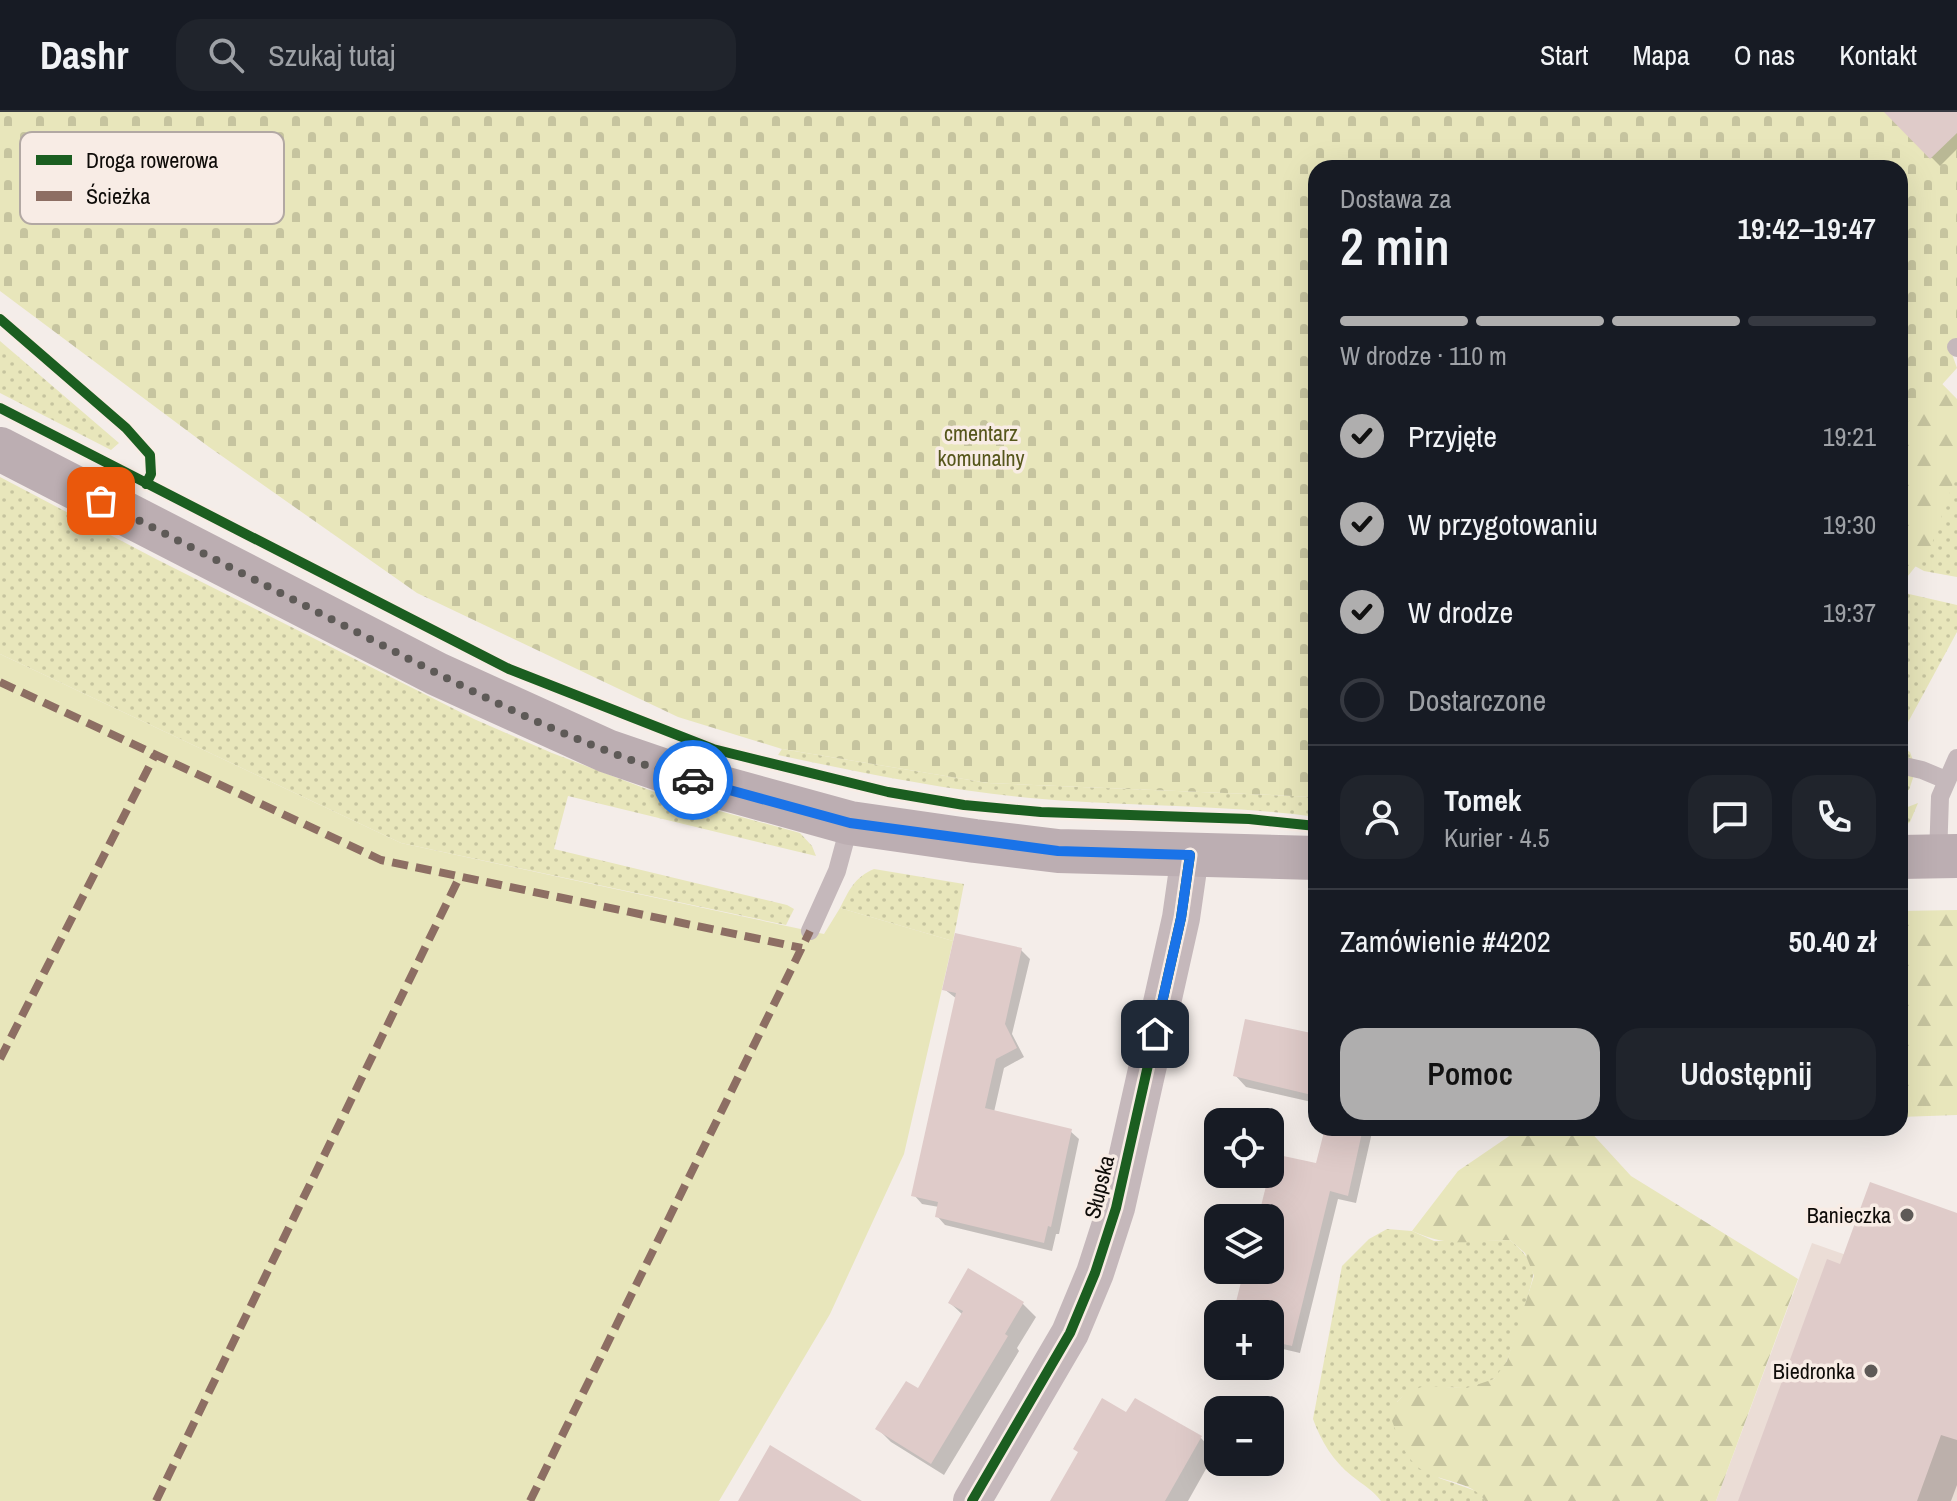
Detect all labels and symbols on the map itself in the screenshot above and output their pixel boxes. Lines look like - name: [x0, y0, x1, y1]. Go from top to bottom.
- legend: [20, 132, 284, 224]
- text: Droga rowerowa: [86, 145, 218, 175]
- text: Ścieżka: [86, 181, 150, 211]
- park label: cmentarz komunalny: [937, 418, 1025, 473]
- pin: [67, 467, 135, 535]
- courier: [653, 740, 733, 820]
- pin: [1121, 1000, 1189, 1068]
- street label: Słupska: [1077, 1152, 1121, 1222]
- place label: Banieczka: [1807, 1200, 1891, 1230]
- marker: Banieczka: [1898, 1206, 1916, 1224]
- place label: Biedronka: [1773, 1356, 1855, 1386]
- marker: Biedronka: [1862, 1362, 1880, 1380]

